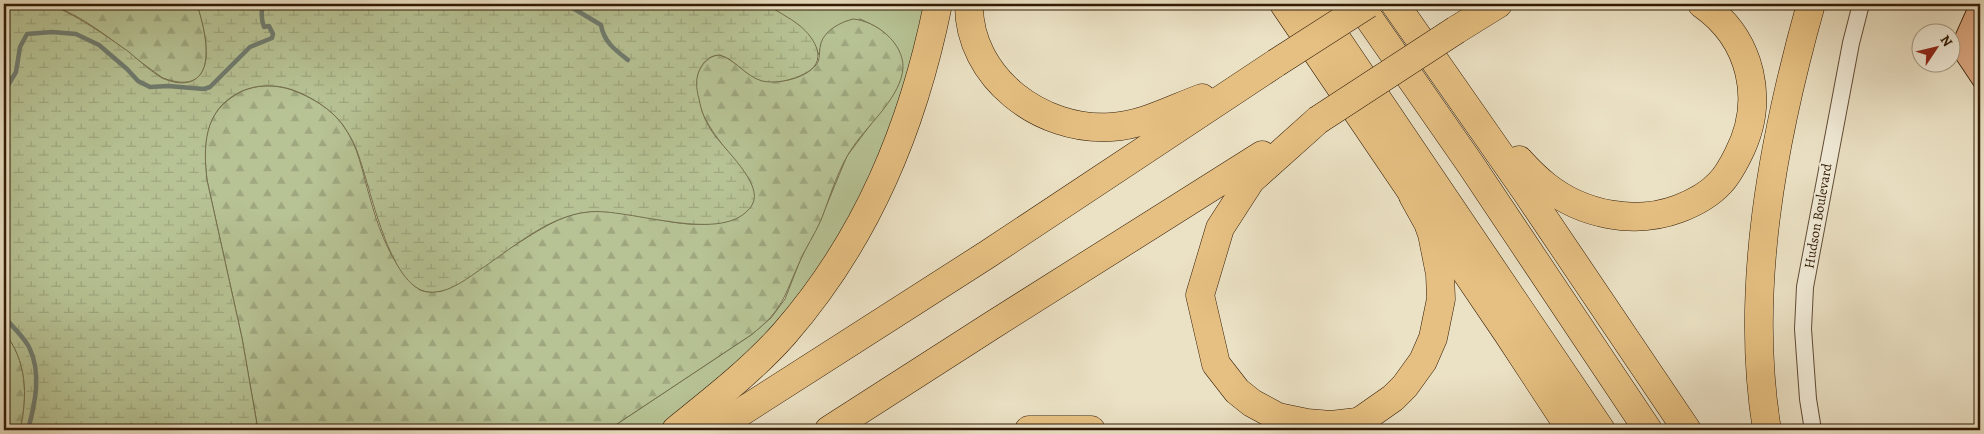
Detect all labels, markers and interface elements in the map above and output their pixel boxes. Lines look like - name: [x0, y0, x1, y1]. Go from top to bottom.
- north arrow: [1912, 22, 1962, 72]
- text: N: [1936, 31, 1957, 50]
- street label: Hudson Boulevard: [1799, 161, 1837, 270]

